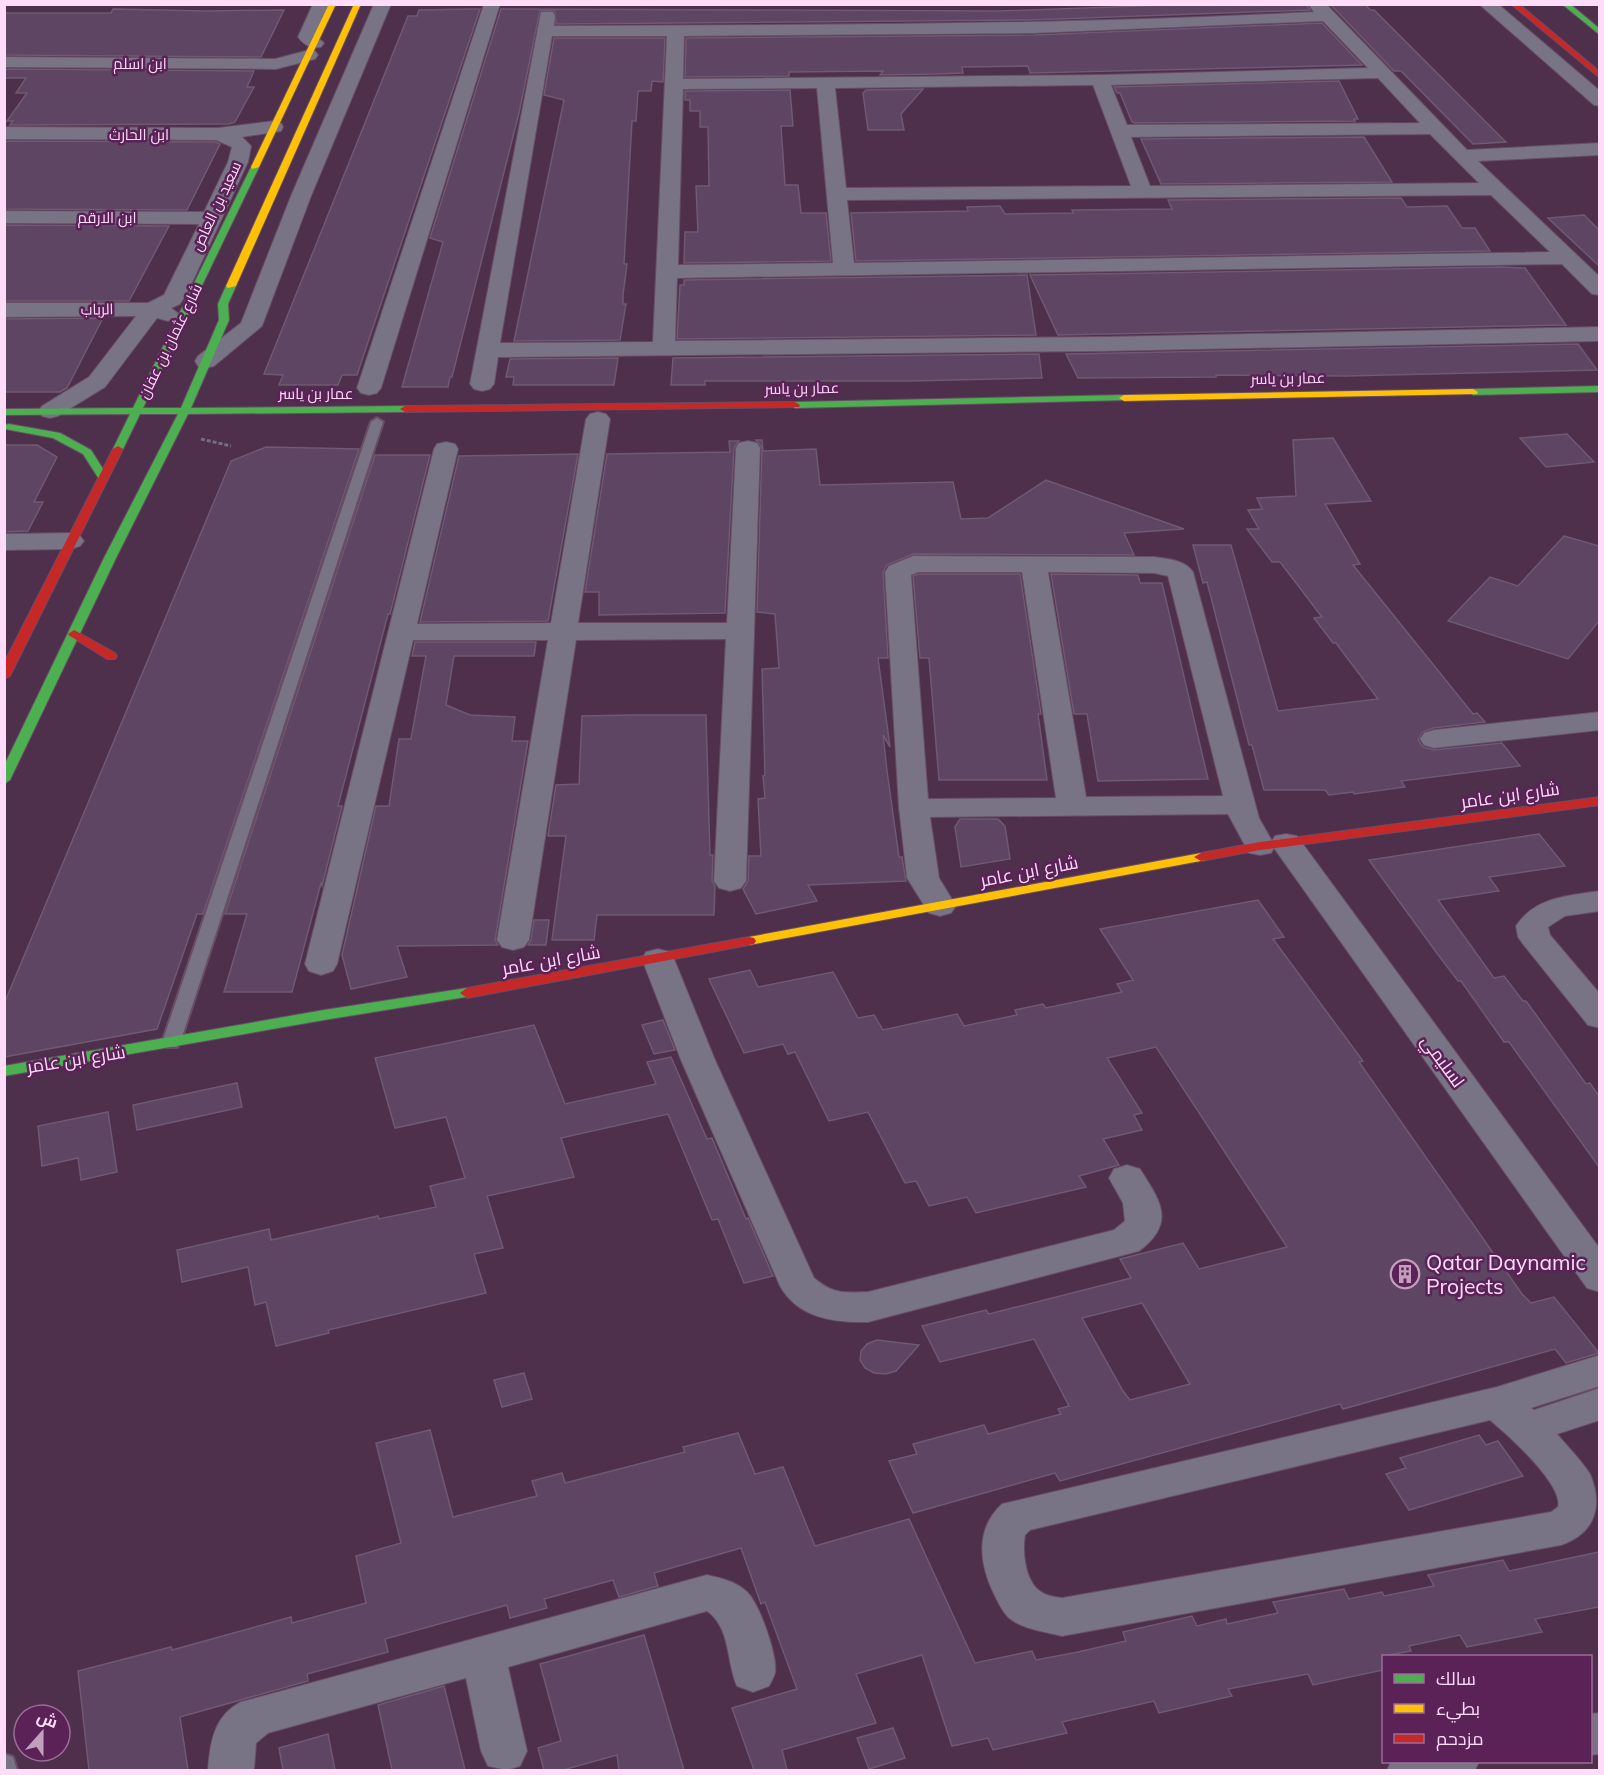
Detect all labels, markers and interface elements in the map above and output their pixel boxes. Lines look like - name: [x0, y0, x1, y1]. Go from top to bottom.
- street label: ابن اسلم: [113, 54, 167, 74]
- street label: ابن الحارث: [109, 125, 169, 145]
- street label: سعيد بن العاص: [187, 158, 246, 254]
- street label: ابن الارقم: [77, 208, 137, 228]
- street label: شارع عثمان بن عفان: [134, 280, 208, 403]
- street label: الرباب: [80, 299, 114, 319]
- street label: عمار بن ياسر: [1249, 368, 1326, 389]
- street label: عمار بن ياسر: [763, 378, 840, 399]
- street label: عمار بن ياسر: [278, 384, 353, 404]
- street label: شارع ابن عامر: [1458, 777, 1561, 814]
- street label: شارع ابن عامر: [977, 850, 1080, 893]
- street label: شارع ابن عامر: [499, 940, 602, 981]
- street label: لسليمي: [1414, 1030, 1470, 1094]
- street label: شارع ابن عامر: [24, 1040, 127, 1079]
- place label: Qatar Daynamic Projects: [1426, 1249, 1586, 1299]
- building icon: Qatar Daynamic Projects: [1389, 1258, 1421, 1290]
- legend: [1382, 1655, 1592, 1763]
- text: سالك: [1436, 1667, 1476, 1690]
- text: بطيء: [1436, 1697, 1480, 1723]
- north arrow: [12, 1703, 72, 1763]
- text: ش: [34, 1706, 61, 1732]
- text: مزدحم: [1436, 1727, 1484, 1751]

